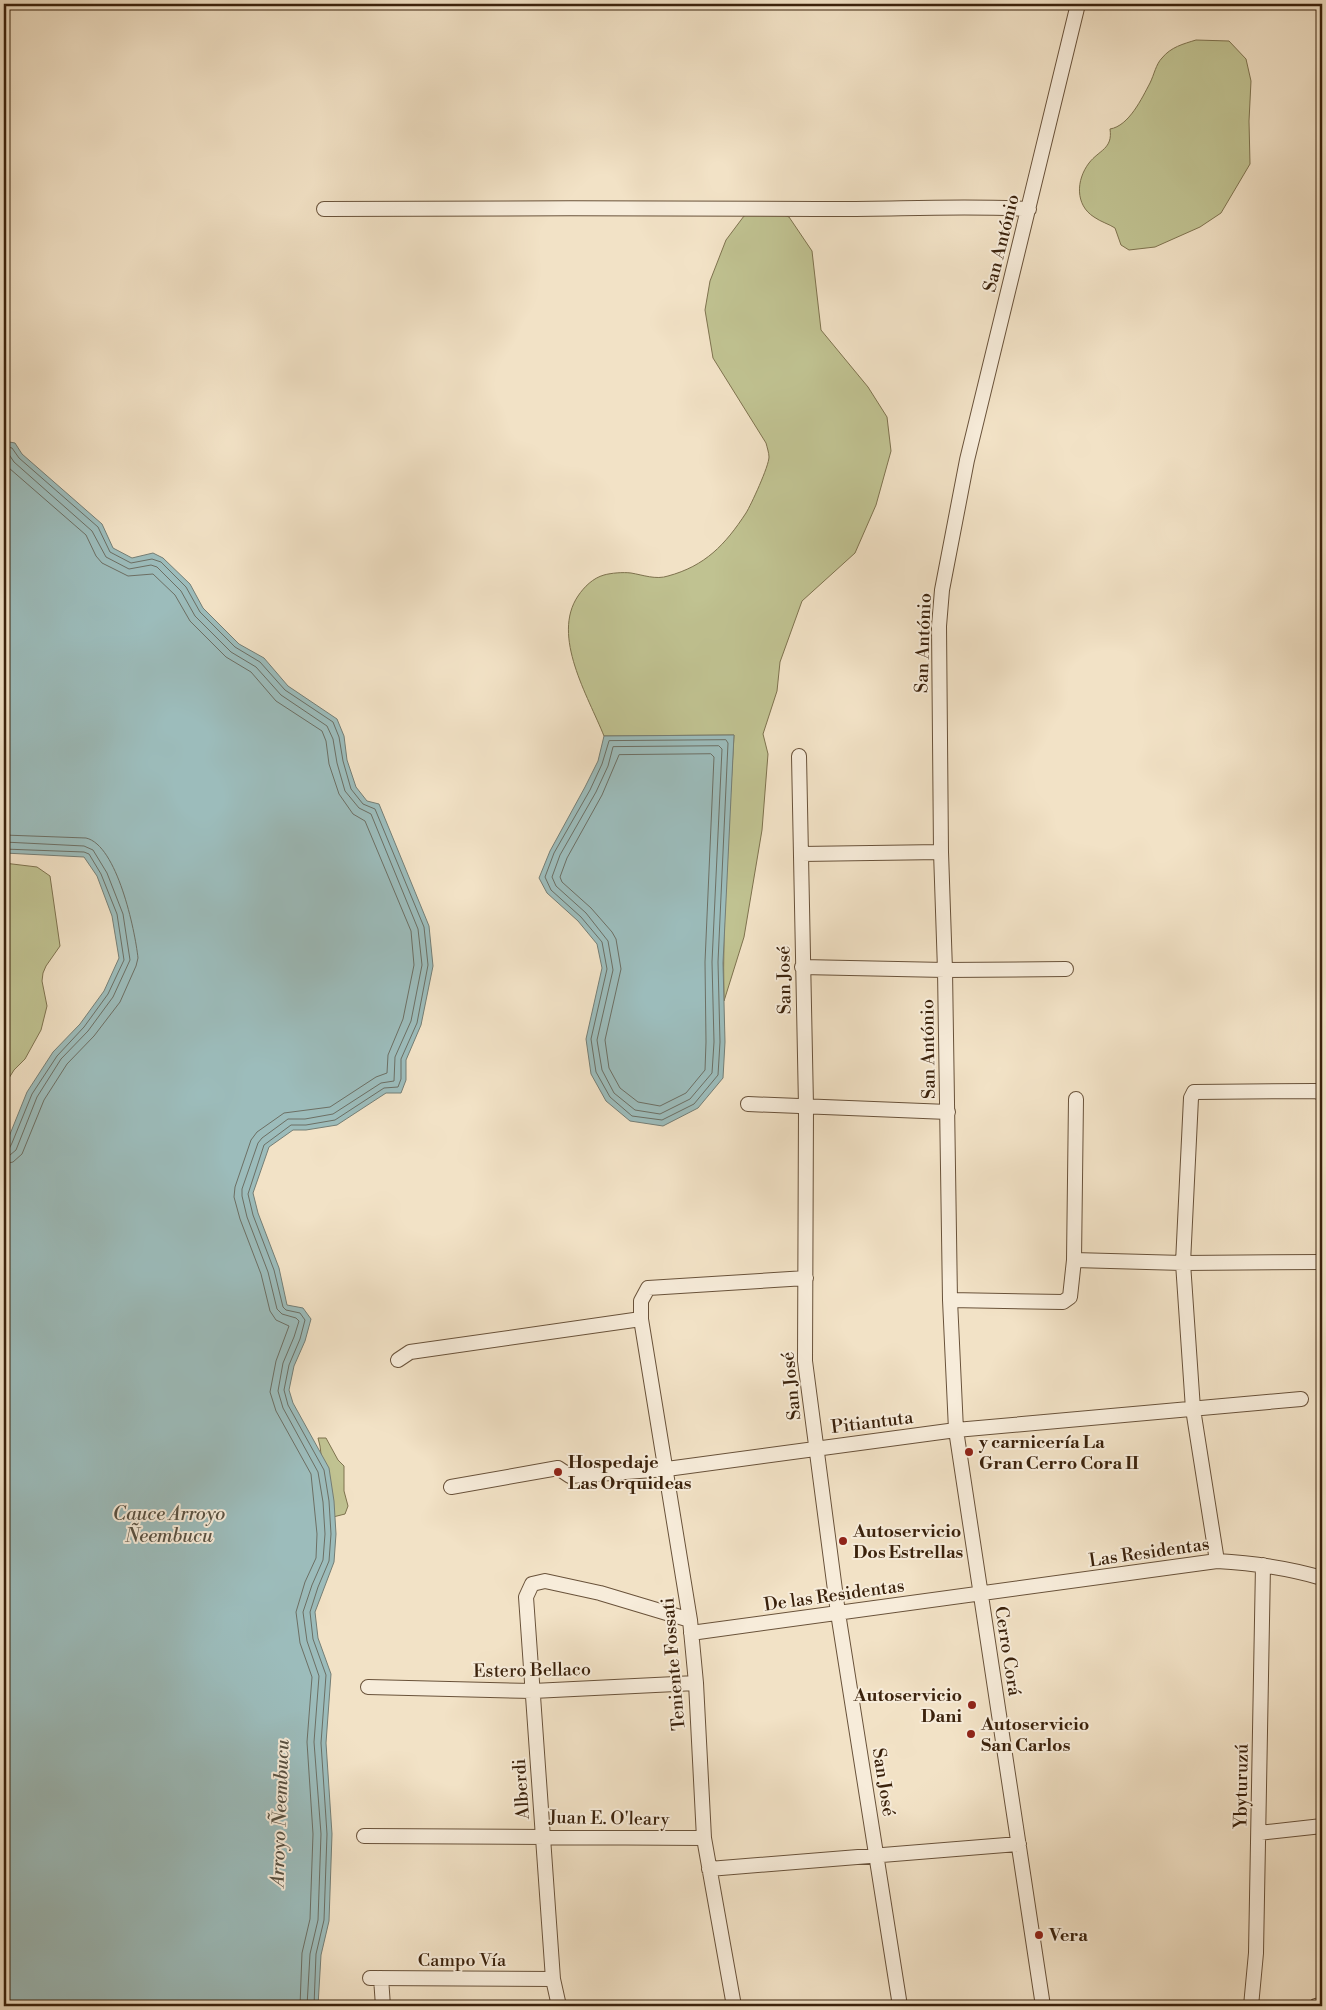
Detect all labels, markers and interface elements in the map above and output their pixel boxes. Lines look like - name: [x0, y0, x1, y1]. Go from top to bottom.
- street label: San António: [978, 192, 1025, 294]
- street label: San António: [910, 593, 937, 693]
- street label: San José: [772, 945, 797, 1015]
- street label: San António: [916, 999, 941, 1099]
- street label: San José: [776, 1351, 807, 1421]
- street label: Pitiantuta: [830, 1406, 915, 1439]
- place label: y carnicería La Gran Cerro Cora II: [978, 1431, 1139, 1475]
- marker: y carnicería La Gran Cerro Cora II: [963, 1446, 975, 1458]
- place label: Hospedaje Las Orquideas: [568, 1451, 692, 1495]
- marker: Hospedaje Las Orquideas: [552, 1466, 564, 1478]
- water label: Cauce Arroyo Ñeembucu: [113, 1502, 225, 1548]
- place label: Autoservicio Dos Estrellas: [852, 1520, 964, 1564]
- street label: Las Residentas: [1087, 1533, 1211, 1572]
- marker: Autoservicio Dos Estrellas: [837, 1535, 849, 1547]
- street label: De las Residentas: [762, 1574, 906, 1617]
- street label: Teniente Fossati: [656, 1596, 691, 1731]
- street label: Cerro Corá: [989, 1605, 1026, 1698]
- street label: Estero Bellaco: [473, 1658, 591, 1683]
- place label: Autoservicio Dani: [853, 1684, 962, 1728]
- marker: Autoservicio Dani: [966, 1699, 978, 1711]
- place label: Autoservicio San Carlos: [980, 1713, 1089, 1757]
- marker: Autoservicio San Carlos: [965, 1728, 977, 1740]
- water label: Arroyo Ñeembucu: [263, 1739, 295, 1889]
- street label: Ybyturuzú: [1229, 1743, 1254, 1830]
- street label: San José: [867, 1746, 900, 1818]
- street label: Alberdi: [508, 1758, 535, 1821]
- street label: Juan E. O'leary: [548, 1806, 670, 1831]
- place label: Vera: [1048, 1924, 1088, 1947]
- marker: Vera: [1033, 1929, 1045, 1941]
- street label: Campo Vía: [418, 1949, 507, 1972]

